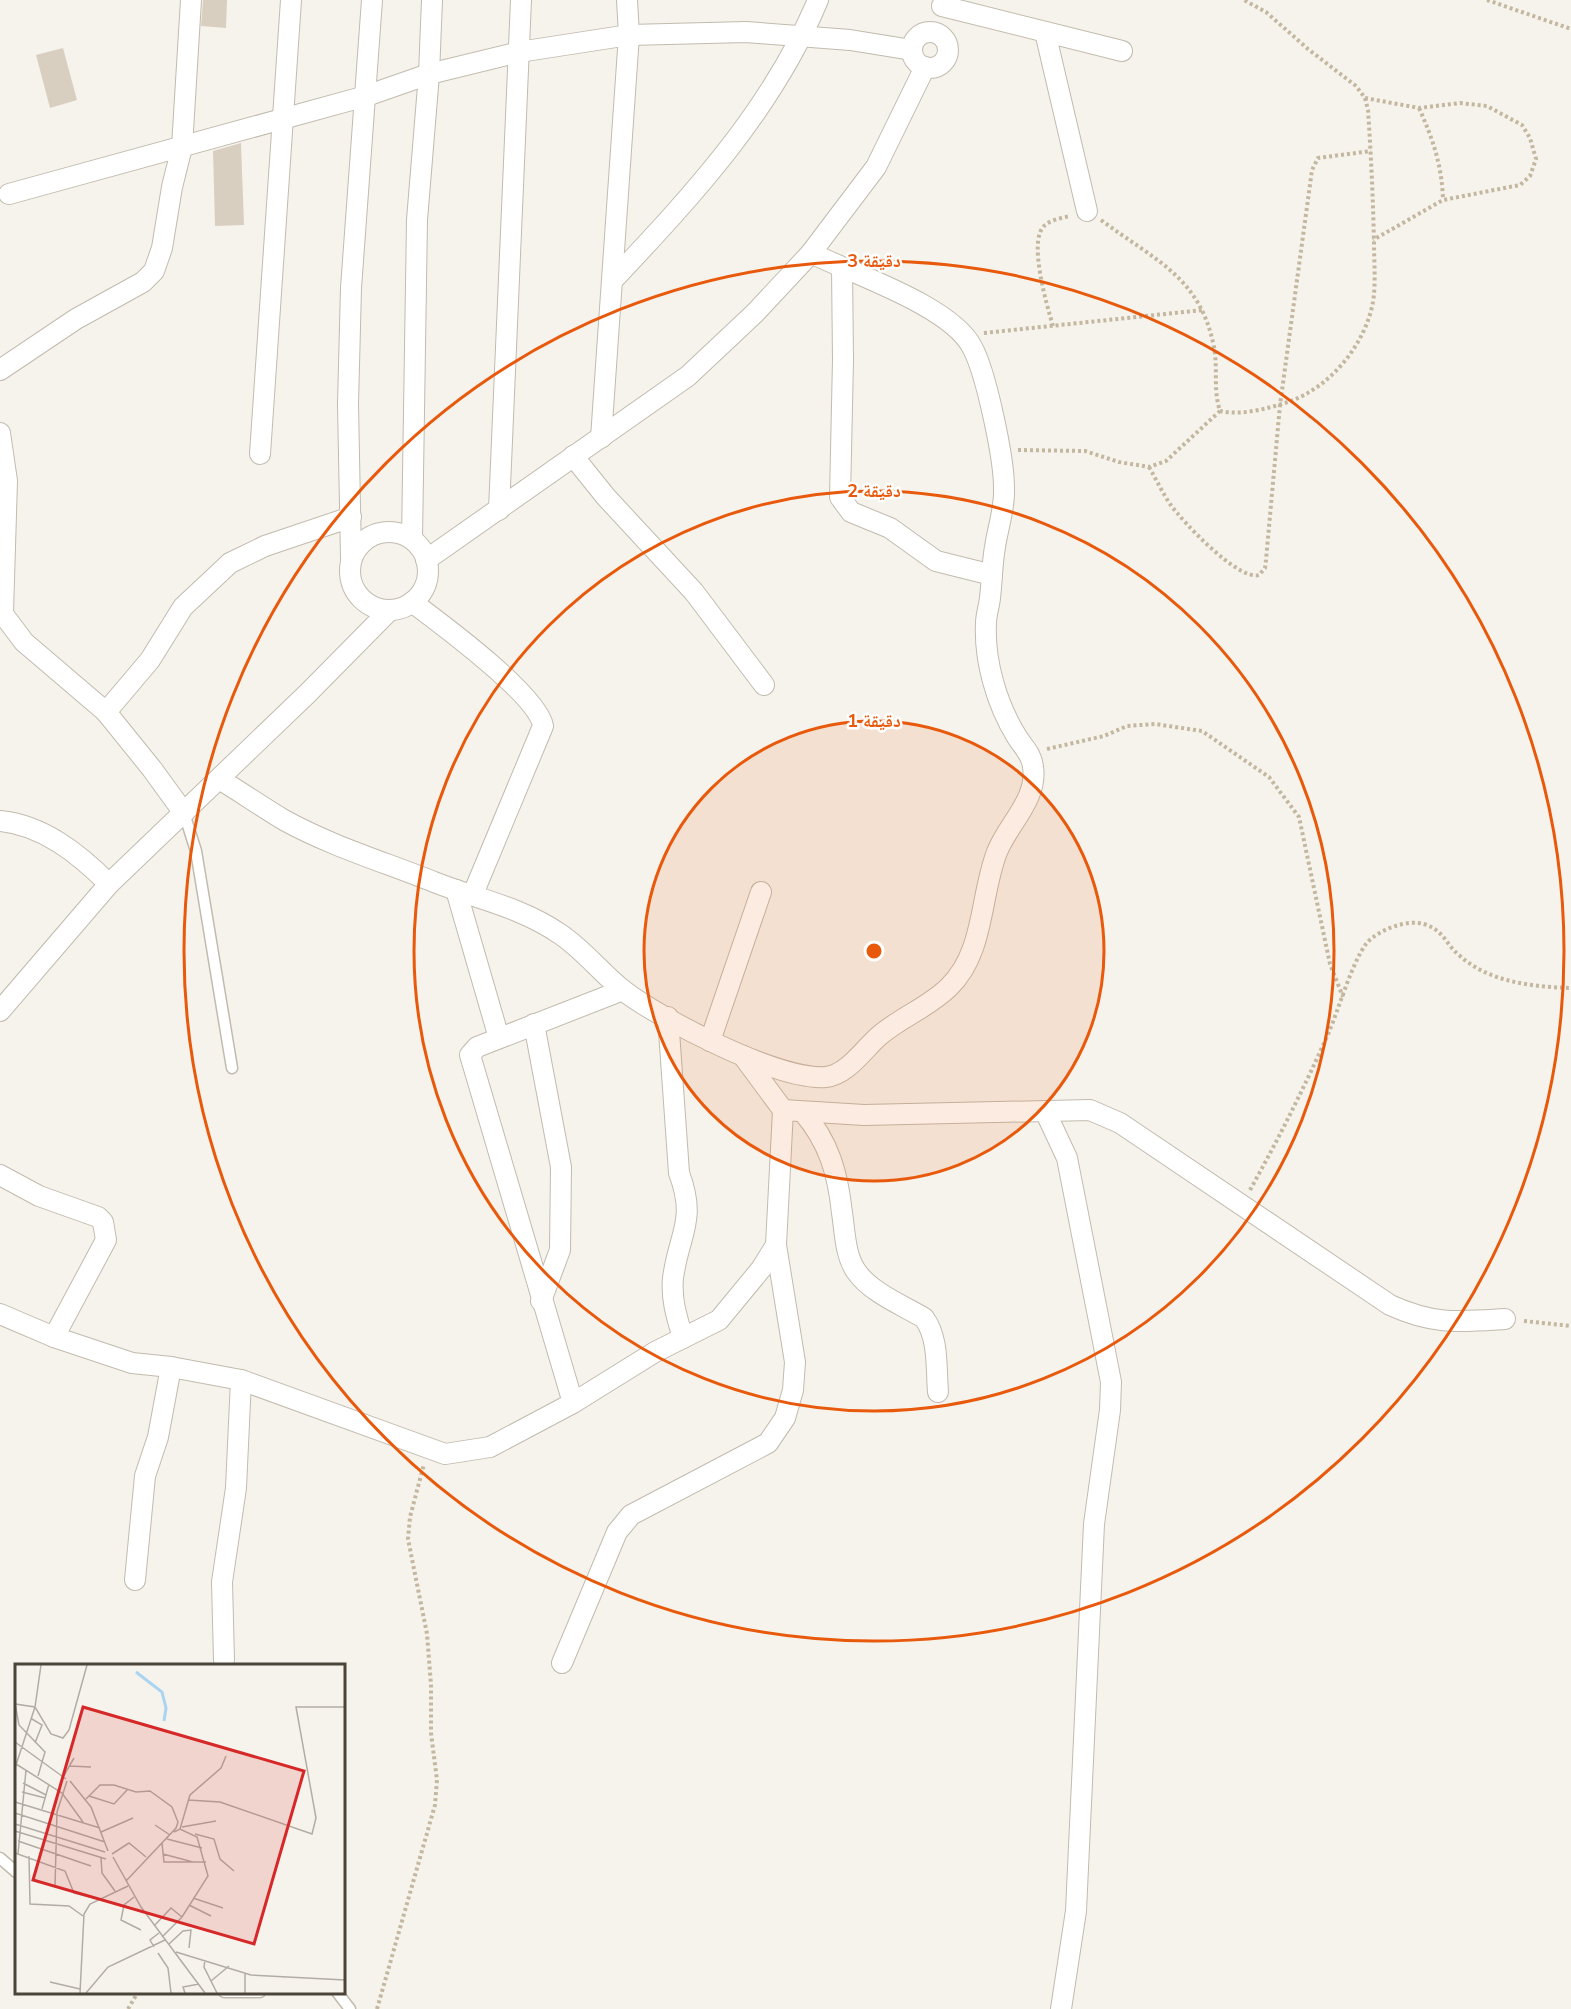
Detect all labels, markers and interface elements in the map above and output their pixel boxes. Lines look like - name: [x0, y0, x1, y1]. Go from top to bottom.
- text: 3 دقيقة: [847, 249, 901, 273]
- text: 2 دقيقة: [847, 479, 901, 503]
- text: 1 دقيقة: [847, 709, 901, 733]
- centre of rings: [864, 941, 884, 961]
- inset map: [15, 1664, 345, 1994]

